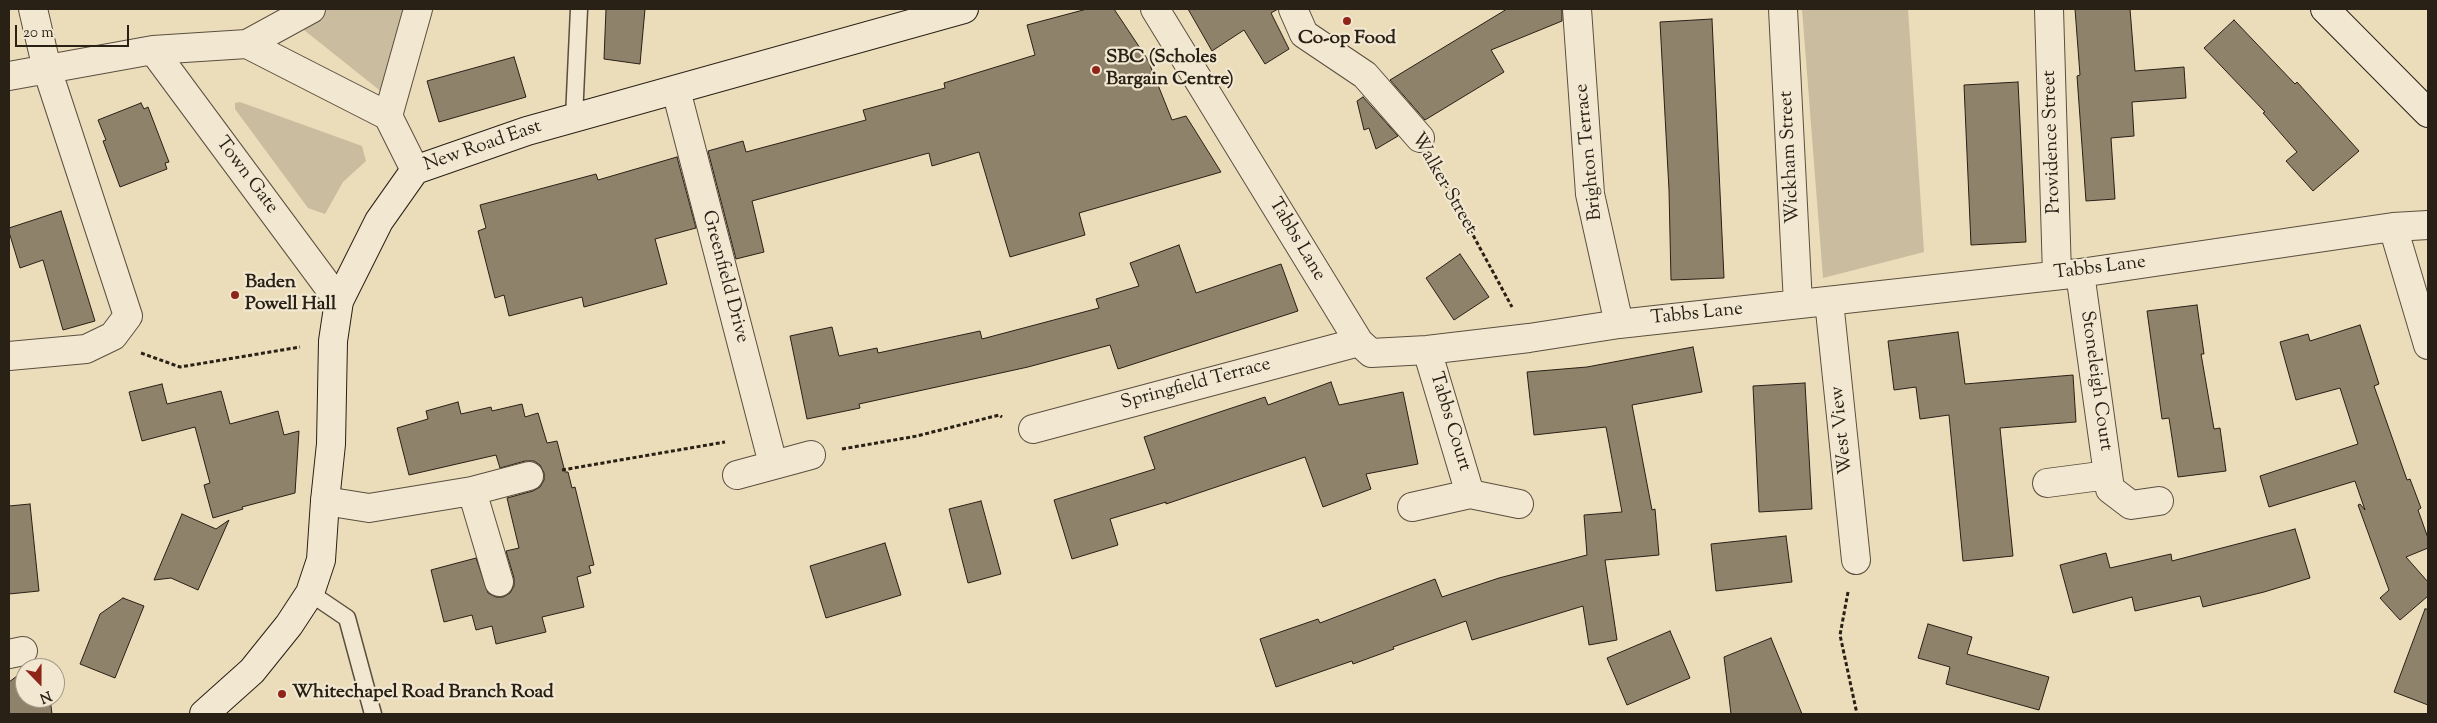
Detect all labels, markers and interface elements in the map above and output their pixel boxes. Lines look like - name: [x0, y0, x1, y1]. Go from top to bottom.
- scale bar: [18, 15, 131, 47]
- marker: Co-op Food: [1341, 15, 1353, 27]
- text: 20 m: [23, 23, 54, 44]
- place label: Co-op Food: [1298, 29, 1396, 51]
- place label: SBC (Scholes Bargain Centre): [1106, 48, 1234, 92]
- marker: SBC (Scholes Bargain Centre): [1090, 64, 1102, 76]
- street label: Providence Street: [2039, 70, 2067, 214]
- street label: Brighton Terrace: [1571, 82, 1609, 222]
- street label: Wickham Street: [1776, 90, 1806, 224]
- street label: New Road East: [421, 116, 545, 178]
- street label: Walker Street: [1405, 129, 1481, 239]
- street label: Town Gate: [210, 133, 282, 219]
- street label: Tabbs Lane: [1262, 194, 1330, 286]
- street label: Greenfield Drive: [695, 208, 753, 346]
- street label: Tabbs Lane: [2053, 252, 2147, 286]
- place label: Baden Powell Hall: [245, 273, 336, 317]
- marker: Baden Powell Hall: [229, 289, 241, 301]
- street label: Tabbs Lane: [1650, 299, 1744, 331]
- street label: Stoneleigh Court: [2074, 309, 2116, 453]
- street label: Springfield Terrace: [1118, 354, 1274, 416]
- street label: Tabbs Court: [1423, 370, 1475, 474]
- street label: West View: [1827, 385, 1859, 475]
- north arrow: [15, 658, 65, 708]
- place label: Whitechapel Road Branch Road: [292, 683, 554, 705]
- text: N: [36, 685, 54, 707]
- marker: Whitechapel Road Branch Road: [276, 688, 288, 700]

